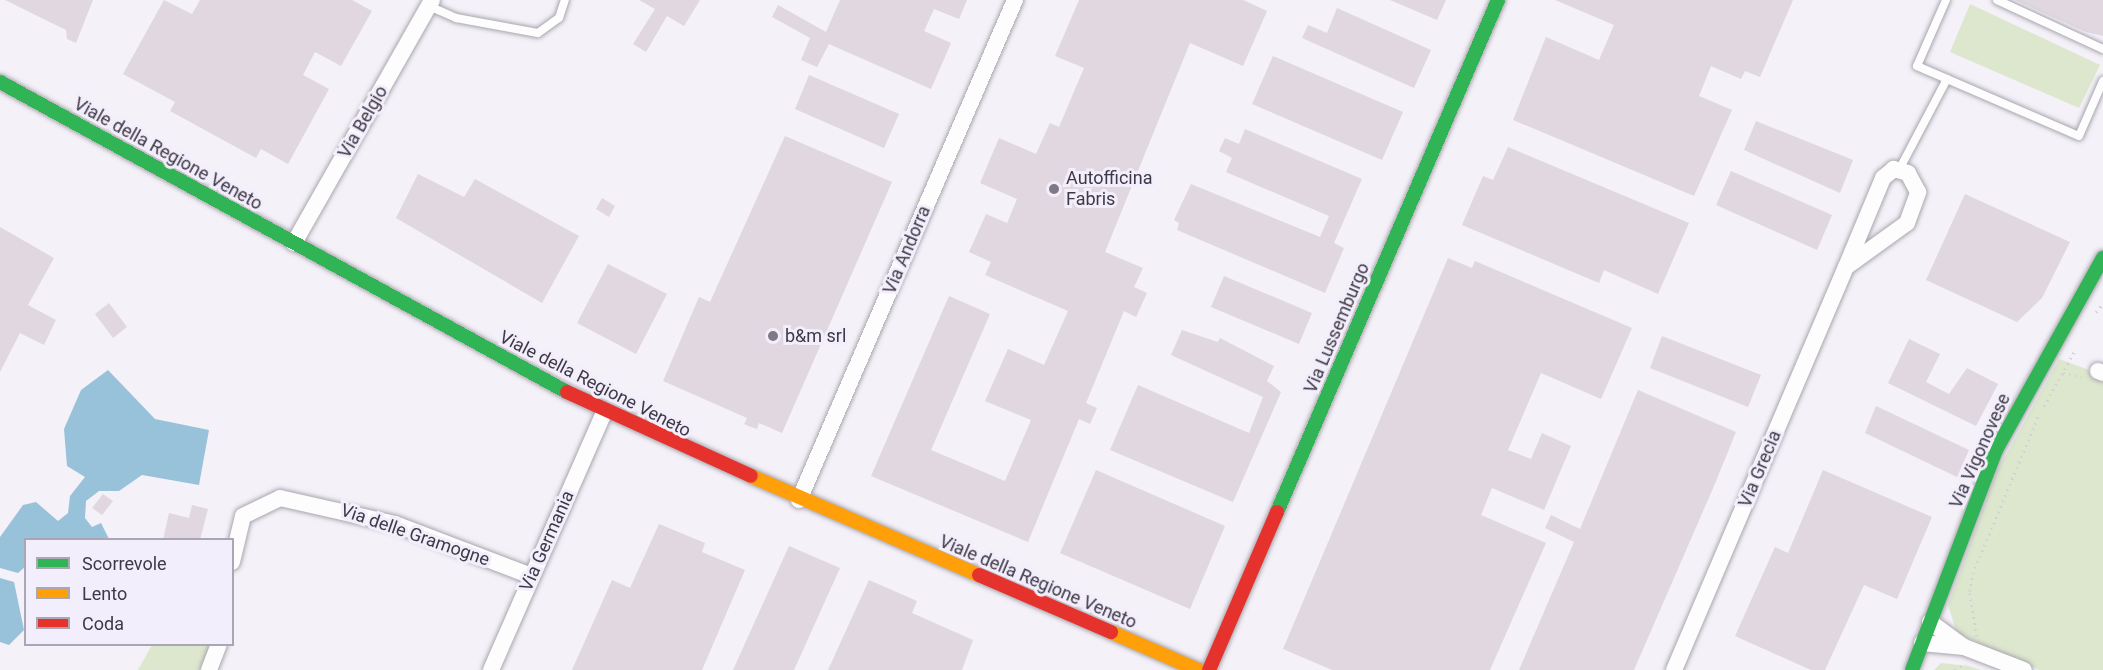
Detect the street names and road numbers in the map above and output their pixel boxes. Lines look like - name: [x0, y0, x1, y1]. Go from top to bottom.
- street label: Via Belgio: [334, 82, 392, 162]
- street label: Viale della Regione Veneto: [70, 93, 266, 215]
- street label: Via Andorra: [879, 203, 935, 297]
- street label: Via Lussemburgo: [1300, 260, 1374, 396]
- street label: Viale della Regione Veneto: [496, 326, 694, 442]
- street label: Via Vigonovese: [1945, 390, 2015, 512]
- street label: Via Grecia: [1734, 427, 1786, 511]
- street label: Via Germania: [515, 487, 579, 595]
- street label: Via delle Gramogne: [338, 499, 492, 571]
- street label: Viale della Regione Veneto: [936, 531, 1140, 633]

